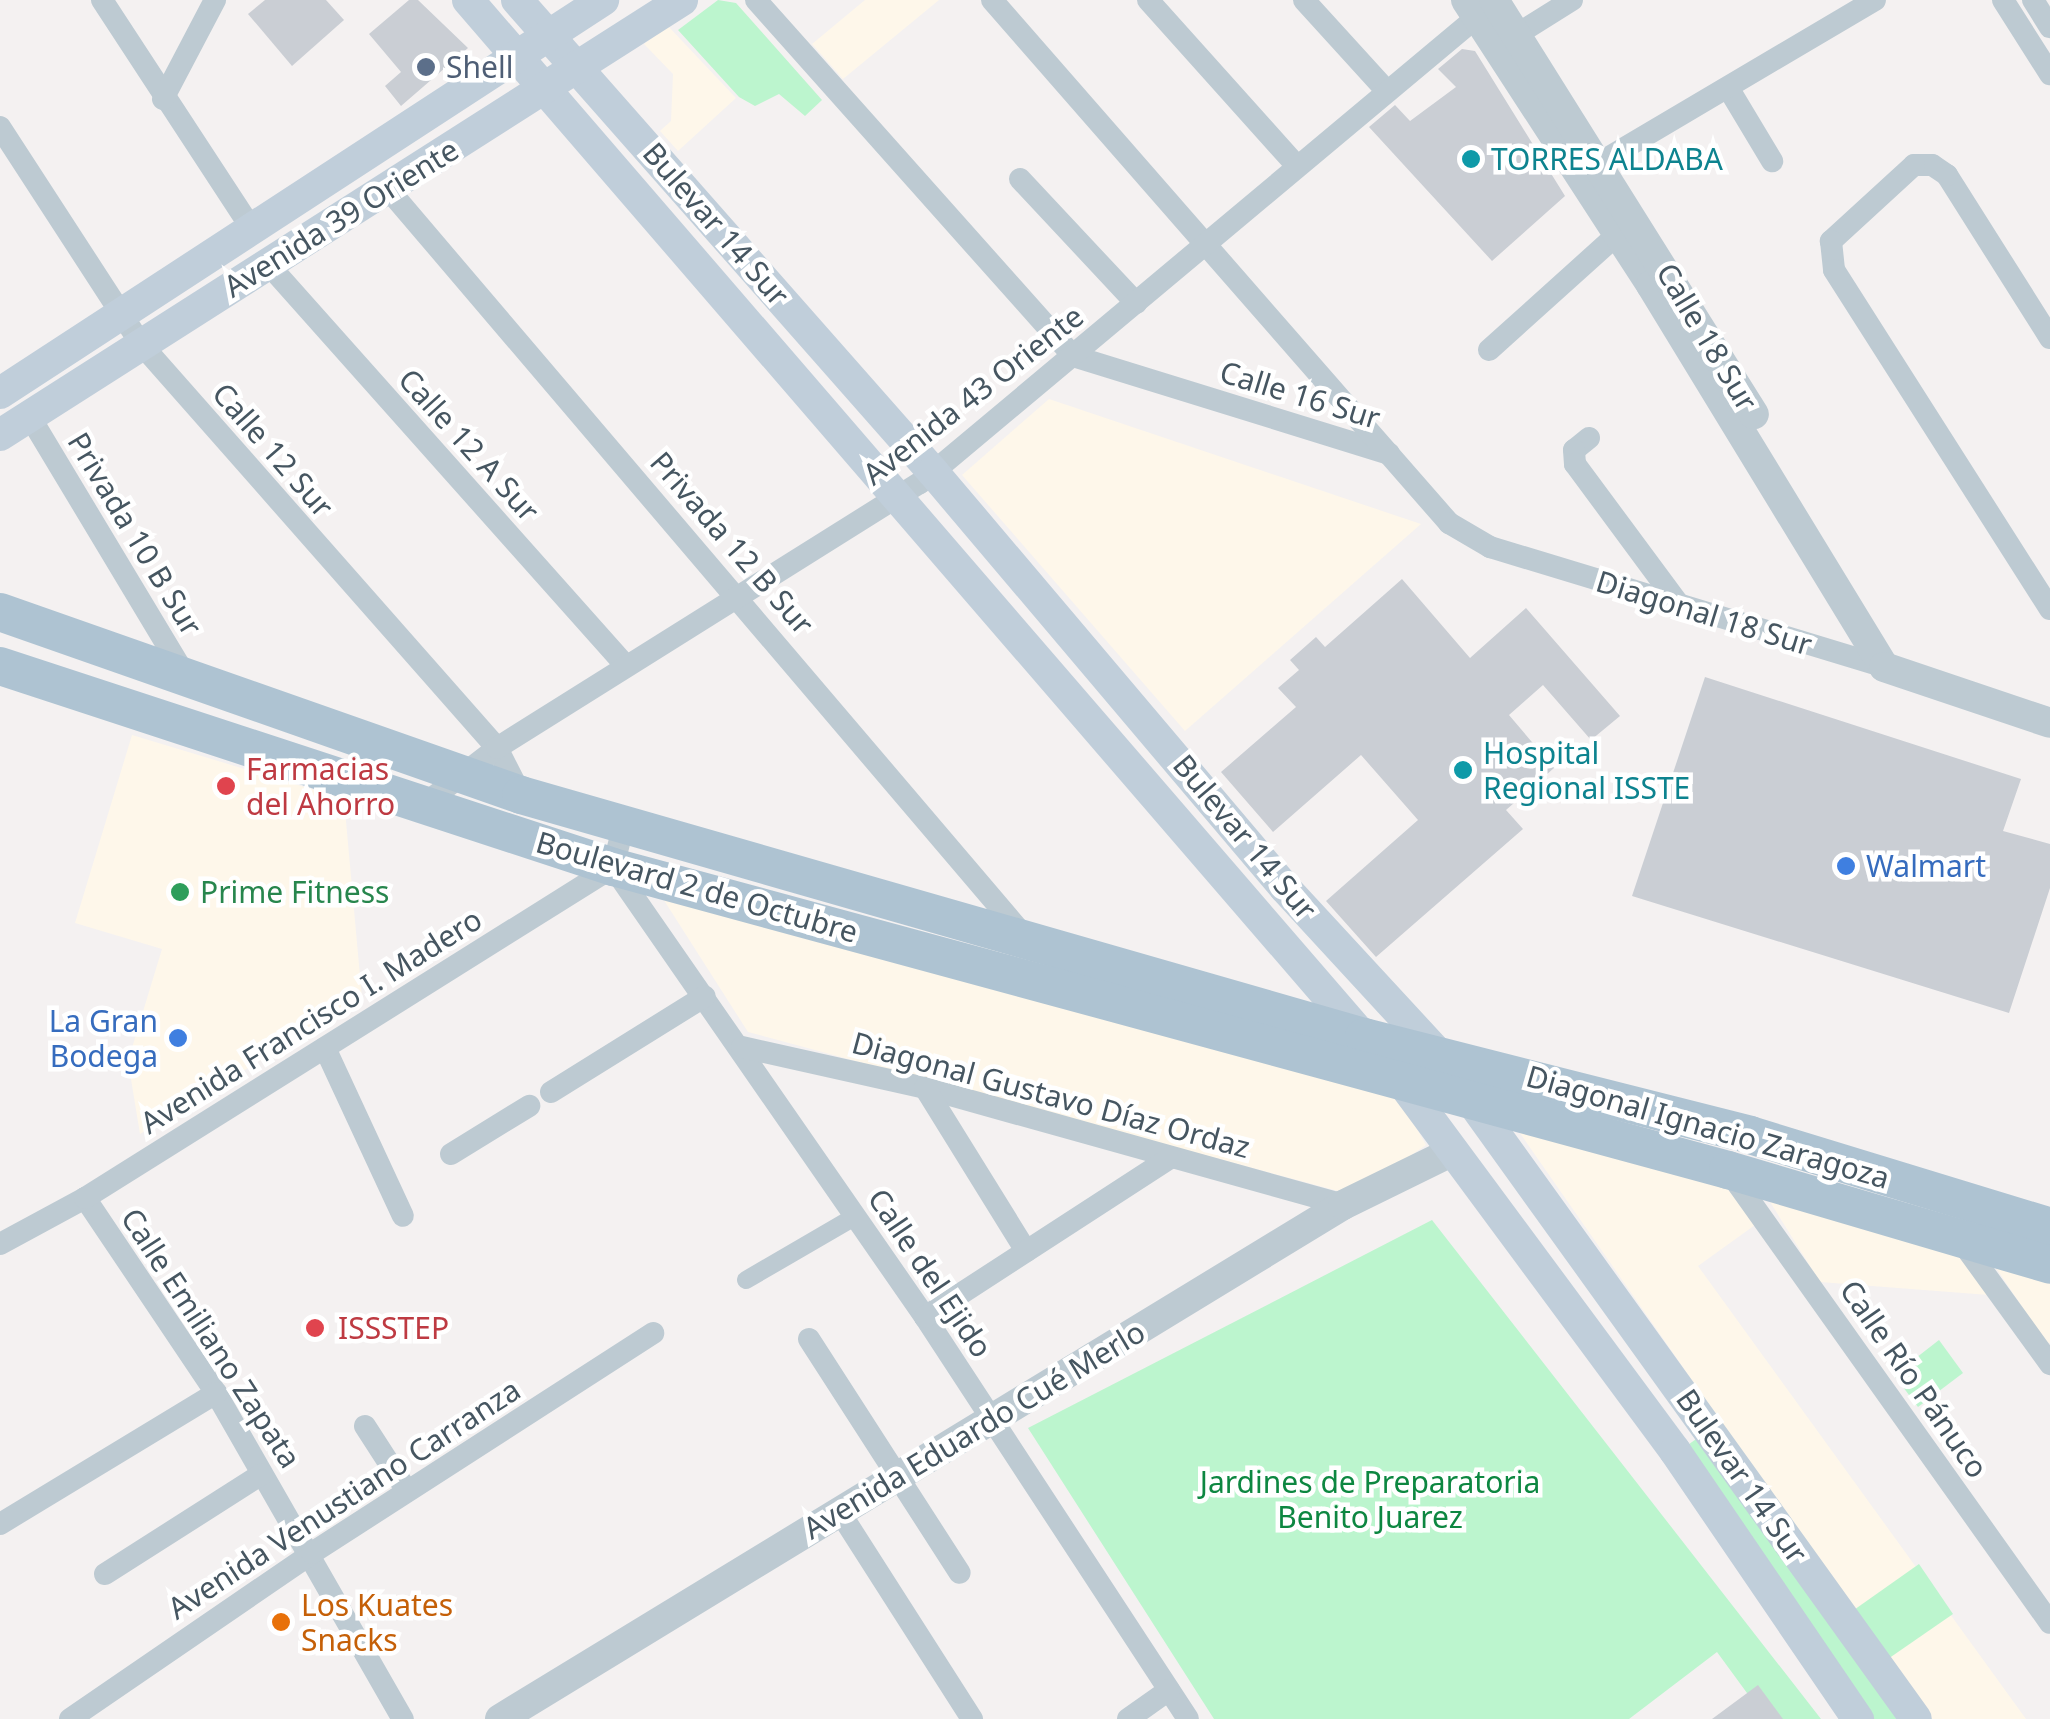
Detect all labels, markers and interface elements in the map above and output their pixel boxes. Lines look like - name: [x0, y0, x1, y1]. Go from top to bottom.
- place label: Shell: [446, 49, 513, 85]
- marker: Shell: [415, 56, 437, 78]
- street label: Avenida 39 Oriente: [217, 131, 465, 305]
- street label: Bulevar 14 Sur: [636, 135, 796, 313]
- place label: TORRES ALDABA: [1491, 141, 1723, 177]
- marker: TORRES ALDABA: [1460, 148, 1482, 170]
- street label: Calle 18 Sur: [1649, 257, 1765, 417]
- street label: Avenida 43 Oriente: [856, 298, 1090, 492]
- street label: Calle 16 Sur: [1216, 354, 1384, 436]
- street label: Calle 12 A Sur: [391, 361, 547, 529]
- street label: Calle 12 Sur: [205, 376, 341, 524]
- street label: Privada 10 B Sur: [60, 426, 210, 642]
- street label: Privada 12 B Sur: [643, 444, 821, 642]
- street label: Diagonal 18 Sur: [1592, 563, 1816, 663]
- place label: Hospital Regional ISSTE: [1483, 735, 1690, 806]
- street label: Bulevar 14 Sur: [1166, 747, 1324, 927]
- place label: Farmacias del Ahorro: [246, 751, 395, 822]
- marker: Hospital Regional ISSTE: [1452, 759, 1474, 781]
- marker: Farmacias del Ahorro: [215, 775, 237, 797]
- street label: Boulevard 2 de Octubre: [532, 824, 862, 950]
- place label: Walmart: [1866, 848, 1986, 884]
- marker: Walmart: [1835, 855, 1857, 877]
- place label: Prime Fitness: [200, 874, 389, 910]
- marker: Prime Fitness: [169, 881, 191, 903]
- street label: Avenida Francisco I. Madero: [134, 901, 488, 1141]
- place label: La Gran Bodega: [49, 1003, 158, 1074]
- street label: Diagonal Gustavo Díaz Ordaz: [848, 1024, 1254, 1166]
- marker: La Gran Bodega: [167, 1027, 189, 1049]
- street label: Diagonal Ignacio Zaragoza: [1522, 1058, 1894, 1196]
- street label: Calle del Ejido: [860, 1182, 1000, 1364]
- street label: Calle Emiliano Zapata: [114, 1201, 308, 1475]
- street label: Calle Río Pánuco: [1832, 1273, 1996, 1485]
- place label: ISSSTEP: [338, 1310, 449, 1346]
- street label: Avenida Eduardo Cué Merlo: [797, 1314, 1151, 1546]
- marker: ISSSTEP: [302, 1315, 328, 1341]
- street label: Avenida Venustiano Carranza: [161, 1372, 527, 1626]
- street label: Bulevar 14 Sur: [1669, 1382, 1815, 1570]
- park label: Jardines de Preparatoria Benito Juarez: [1200, 1464, 1540, 1534]
- place label: Los Kuates Snacks: [301, 1587, 453, 1658]
- marker: Los Kuates Snacks: [270, 1611, 292, 1633]

